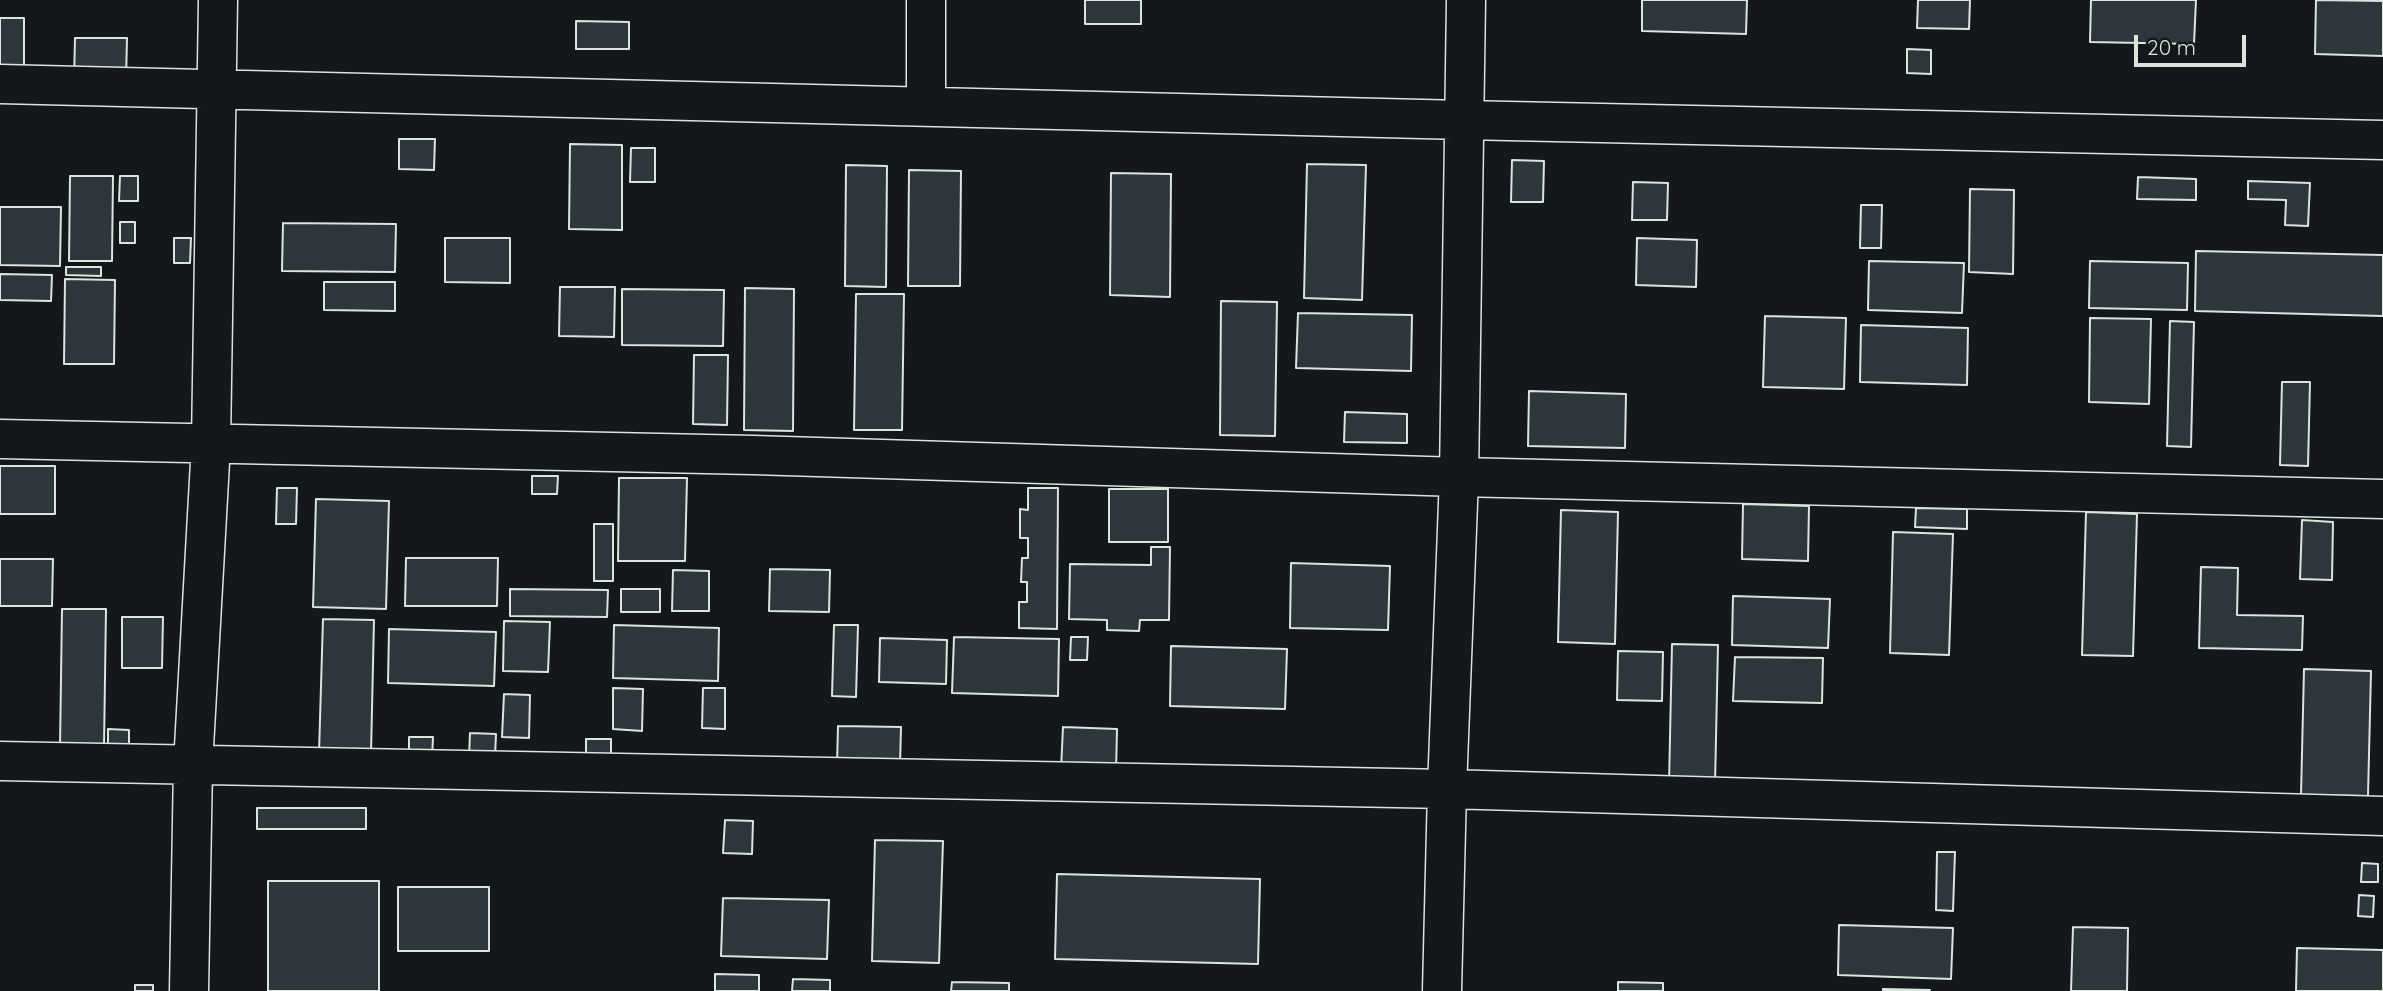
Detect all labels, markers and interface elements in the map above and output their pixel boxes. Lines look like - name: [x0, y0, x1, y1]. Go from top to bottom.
- scale bar: [2138, 21, 2250, 65]
- text: 20 m: [2147, 34, 2196, 60]

